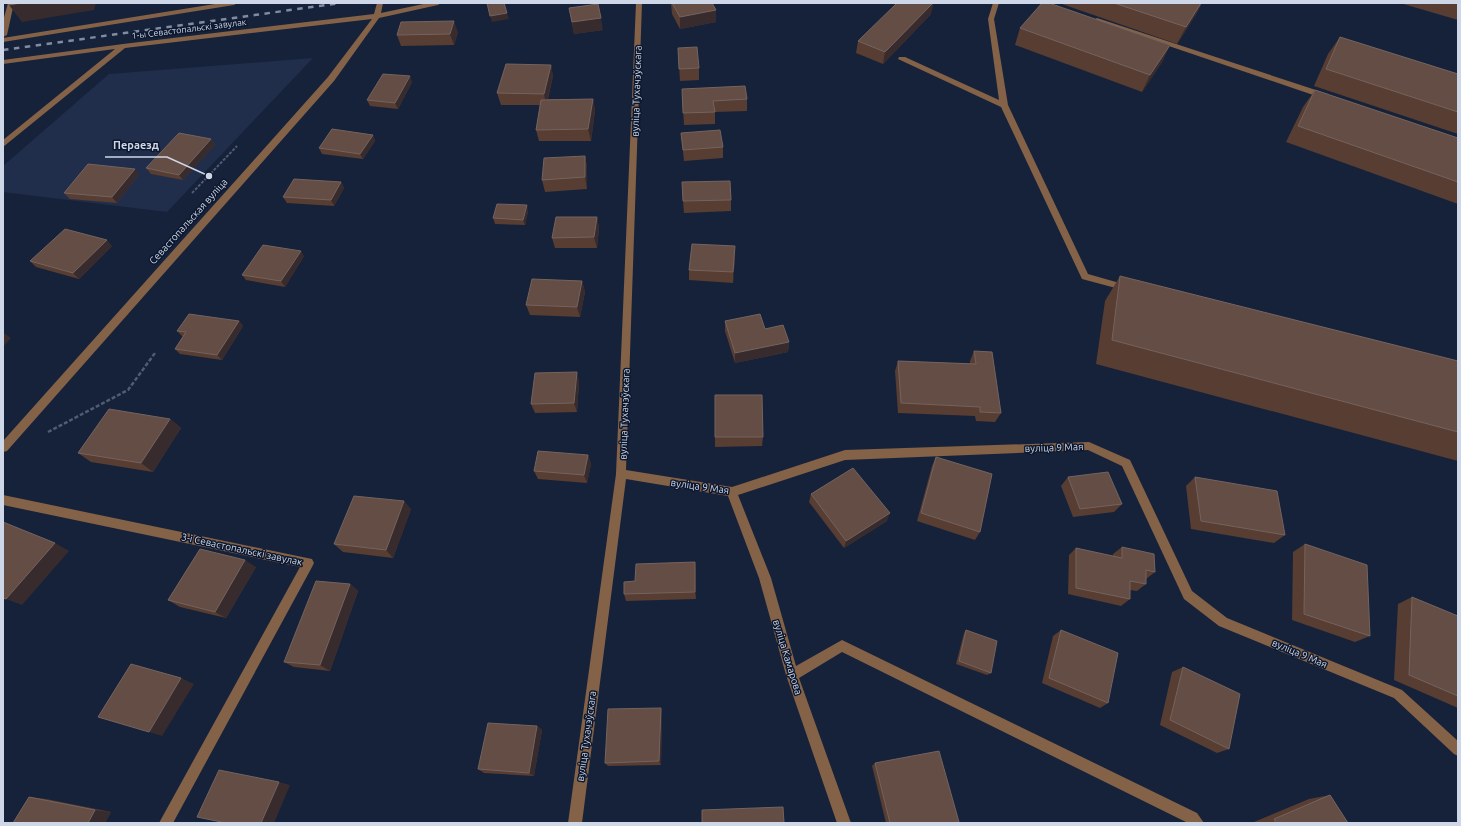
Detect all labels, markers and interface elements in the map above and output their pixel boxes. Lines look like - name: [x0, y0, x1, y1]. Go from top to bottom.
- street label: 1-ы Севастопальскі завулак: [131, 17, 247, 41]
- street label: вуліца Тухачэўскага: [629, 45, 644, 137]
- callout: Пераезд: [105, 134, 167, 157]
- text: Пераезд: [113, 139, 159, 151]
- street label: Севастопальская вуліца: [147, 176, 230, 266]
- street label: вуліца Тухачэўскага: [617, 368, 632, 460]
- street label: вуліца 9 Мая: [1024, 441, 1084, 454]
- street label: вуліца 9 Мая: [670, 477, 730, 496]
- street label: 3-і Севастопальскі завулак: [180, 531, 303, 568]
- street label: вуліца Камарова: [771, 618, 804, 696]
- street label: вуліца 9 Мая: [1271, 637, 1329, 670]
- street label: вуліца Тухачэўскага: [575, 690, 598, 782]

